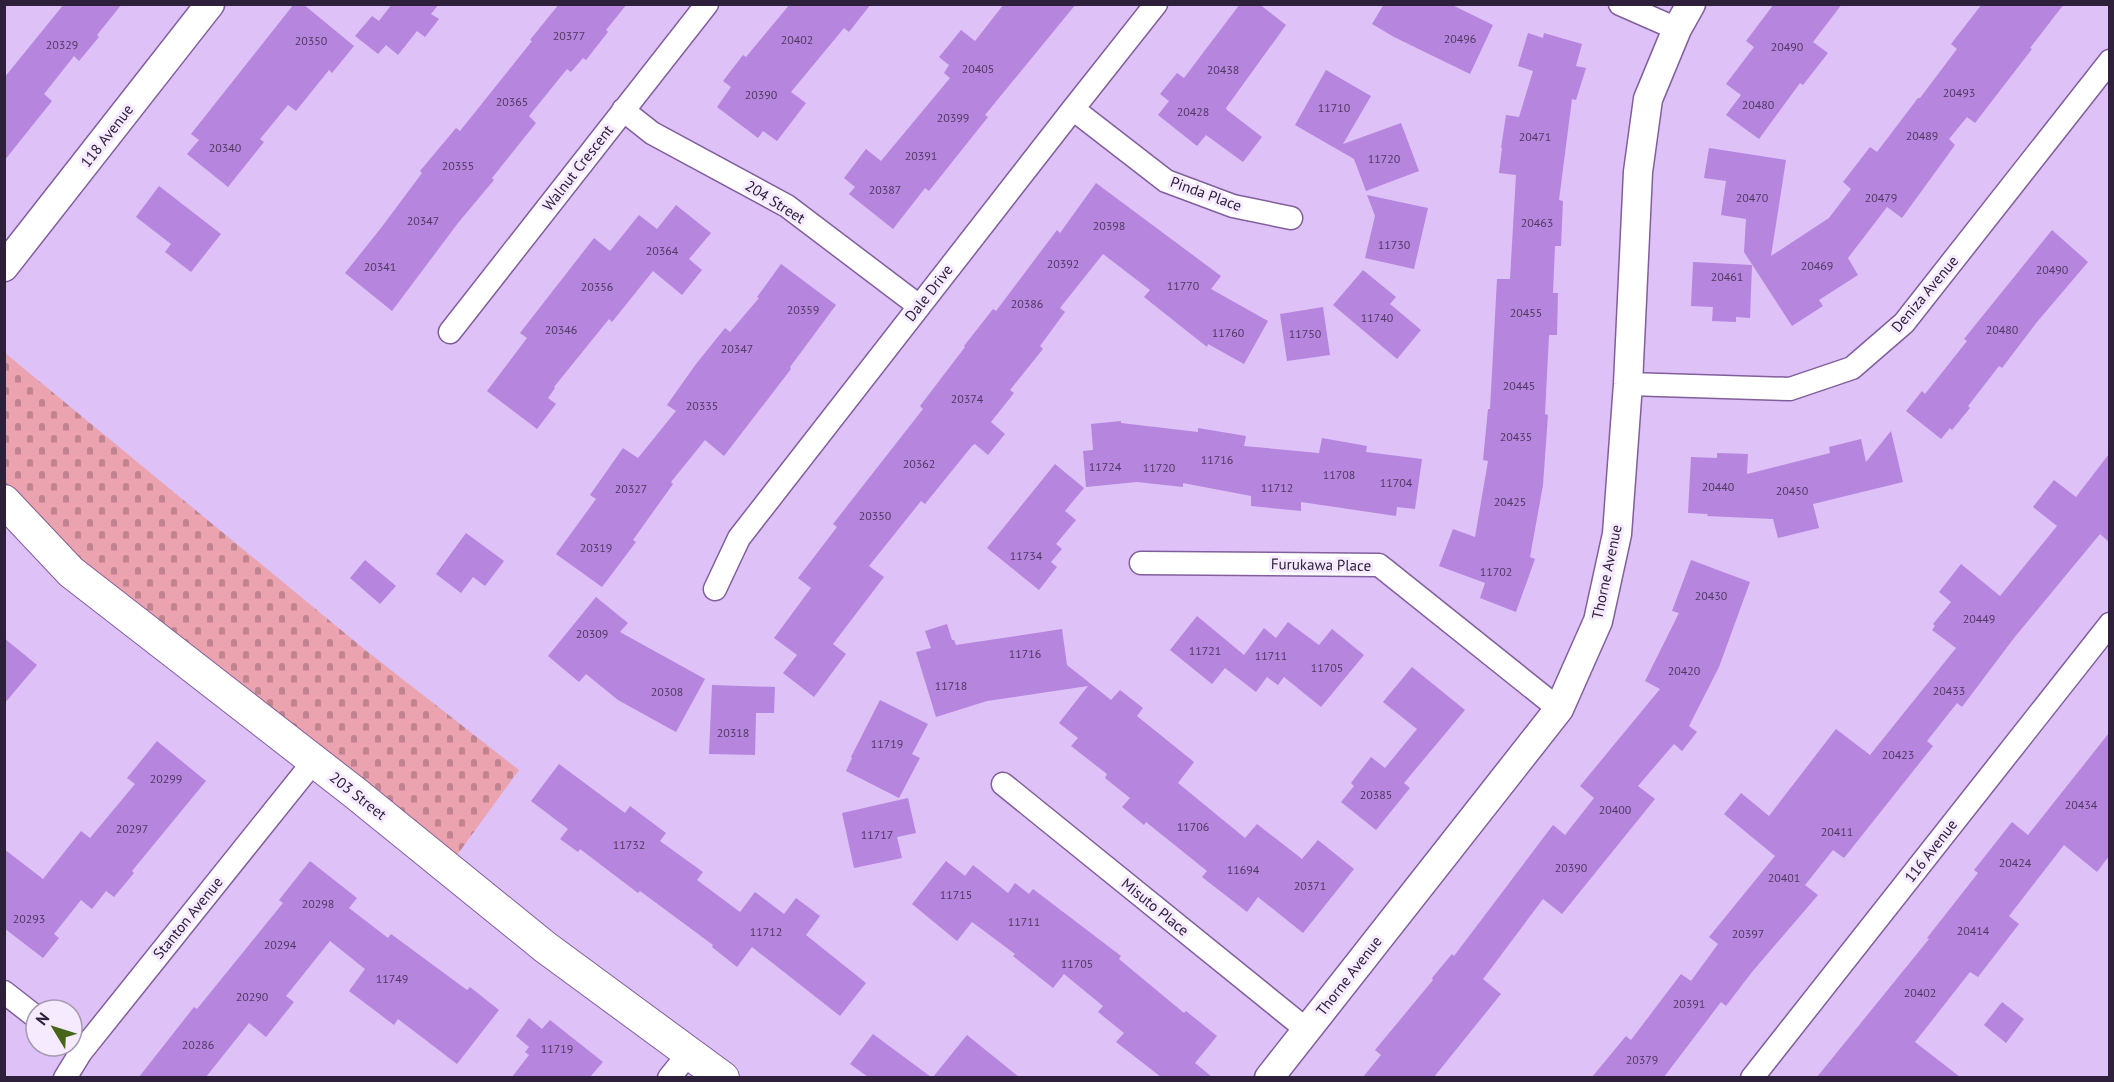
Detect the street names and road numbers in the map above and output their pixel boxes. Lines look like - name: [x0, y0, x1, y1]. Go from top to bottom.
- street label: 118 Avenue: [76, 100, 137, 171]
- street label: Walnut Crescent: [538, 121, 617, 214]
- street label: Pinda Place: [1168, 172, 1244, 215]
- street label: 204 Street: [742, 176, 809, 227]
- street label: Deniza Avenue: [1887, 252, 1962, 336]
- street label: Dale Drive: [901, 260, 957, 325]
- street label: Thorne Avenue: [1587, 523, 1626, 621]
- street label: Furukawa Place: [1271, 554, 1371, 575]
- street label: 203 Street: [326, 768, 390, 824]
- street label: 116 Avenue: [1900, 815, 1961, 886]
- street label: Stanton Avenue: [149, 873, 227, 963]
- street label: Misuto Place: [1118, 874, 1193, 940]
- street label: Thorne Avenue: [1312, 932, 1386, 1019]

